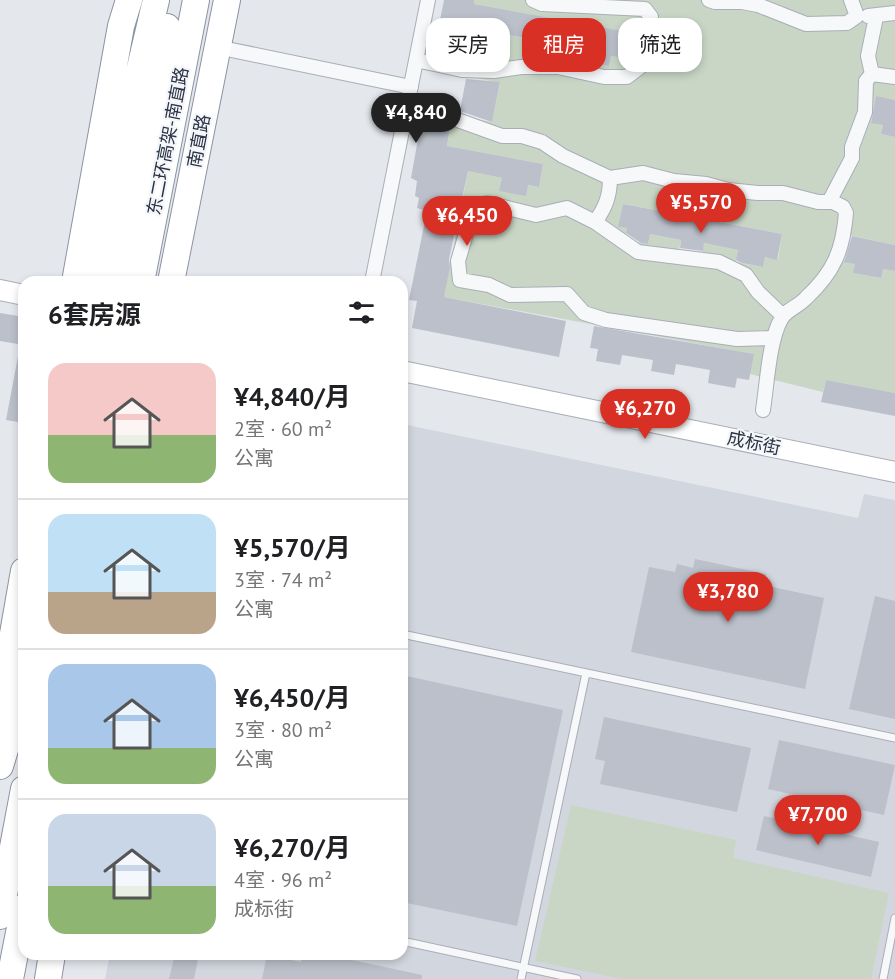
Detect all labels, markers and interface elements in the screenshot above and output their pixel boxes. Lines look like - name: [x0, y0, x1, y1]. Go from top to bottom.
- chip: 买房: [426, 18, 510, 72]
- chip: 租房: [522, 18, 606, 72]
- chip: 筛选: [618, 18, 702, 72]
- street label: 东二环高架-南直路: [142, 65, 193, 217]
- pin: ¥4,840: [367, 93, 465, 144]
- text: ¥4,840: [385, 99, 447, 125]
- street label: 南直路: [182, 112, 215, 170]
- pin: ¥5,570: [652, 183, 750, 234]
- text: ¥5,570: [670, 189, 732, 215]
- pin: ¥6,450: [418, 196, 516, 247]
- text: ¥6,450: [436, 202, 498, 228]
- icon: filters: [345, 296, 378, 329]
- text: 6套房源: [48, 298, 141, 331]
- text: ¥4,840/月: [234, 380, 351, 413]
- icon: home: [96, 387, 168, 459]
- pin: ¥6,270: [596, 389, 694, 440]
- text: ¥6,270: [614, 395, 676, 421]
- text: 2室 · 60 m²: [234, 416, 332, 442]
- street label: 成标街: [725, 426, 783, 459]
- text: 公寓: [234, 445, 274, 471]
- text: ¥5,570/月: [234, 531, 351, 564]
- icon: home: [96, 538, 168, 610]
- text: 3室 · 74 m²: [234, 567, 332, 593]
- pin: ¥3,780: [679, 572, 777, 623]
- text: ¥3,780: [697, 578, 759, 604]
- text: 公寓: [234, 596, 274, 622]
- text: ¥6,450/月: [234, 681, 351, 714]
- icon: home: [96, 688, 168, 760]
- text: 3室 · 80 m²: [234, 717, 332, 743]
- text: 公寓: [234, 746, 274, 772]
- pin: ¥7,700: [769, 795, 867, 846]
- text: ¥7,700: [788, 801, 848, 827]
- text: ¥6,270/月: [234, 831, 351, 864]
- icon: home: [96, 838, 168, 910]
- text: 4室 · 96 m²: [234, 867, 332, 893]
- text: 成标街: [234, 896, 294, 922]

